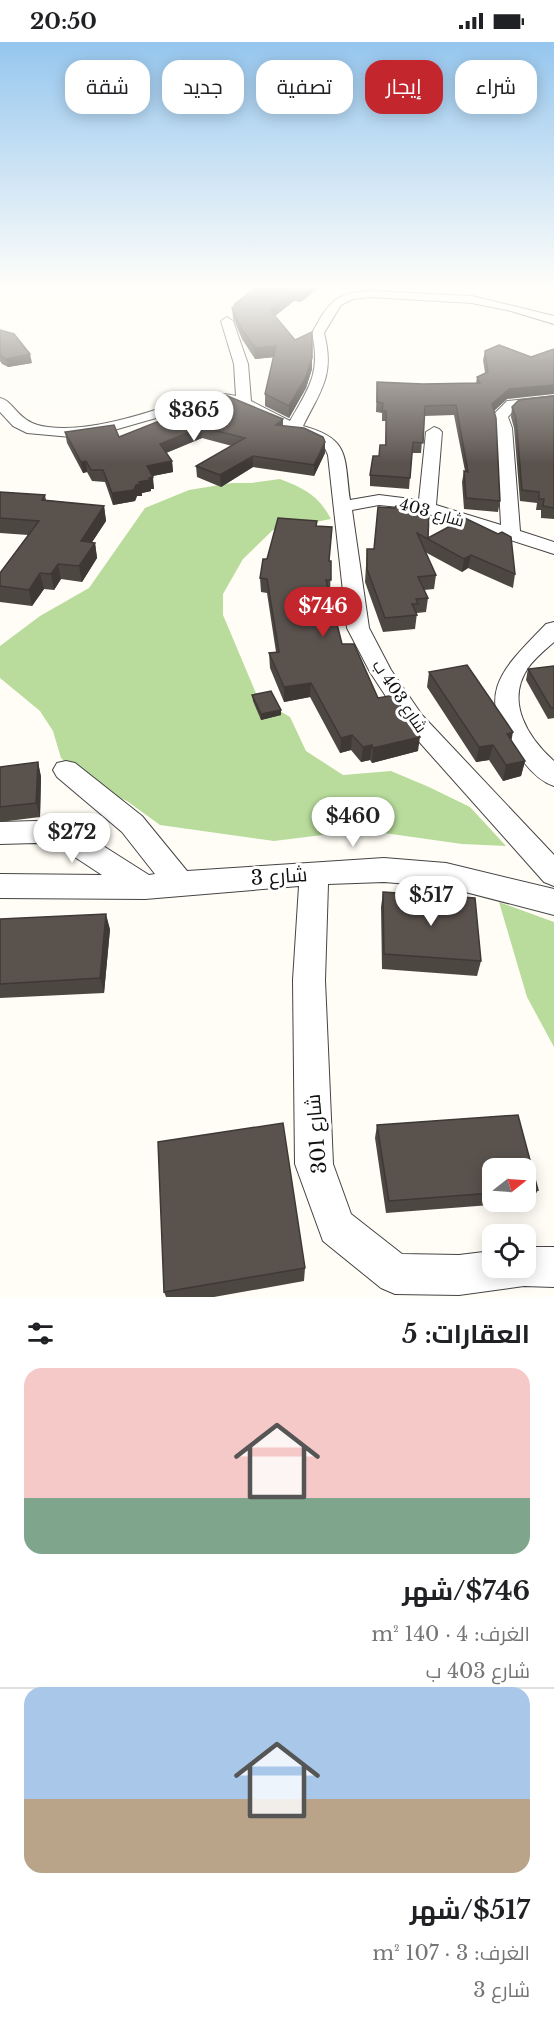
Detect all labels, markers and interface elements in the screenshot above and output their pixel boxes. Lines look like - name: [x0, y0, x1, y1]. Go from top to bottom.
- text: 20:50: [30, 8, 97, 35]
- chip: شقة: [65, 60, 150, 114]
- chip: جديد: [162, 60, 244, 114]
- chip: تصفية: [256, 60, 353, 114]
- chip: إيجار: [365, 60, 443, 114]
- chip: شراء: [455, 60, 537, 114]
- pin: $365: [158, 391, 230, 442]
- text: $365: [169, 398, 220, 422]
- street label: شارع 403: [397, 493, 467, 533]
- pin: $746: [287, 587, 359, 638]
- text: $746: [298, 594, 348, 618]
- street label: شارع 403 ب: [367, 656, 432, 737]
- pin: $460: [317, 797, 389, 848]
- text: $460: [326, 804, 380, 828]
- pin: $272: [36, 813, 108, 864]
- text: $272: [47, 820, 97, 844]
- street label: شارع 3: [250, 862, 308, 892]
- pin: $517: [395, 876, 467, 927]
- text: $517: [409, 883, 453, 907]
- street label: شارع 301: [301, 1093, 333, 1175]
- north arrow: [482, 1158, 536, 1212]
- map controls: [482, 1158, 536, 1278]
- button: locate: [482, 1224, 536, 1278]
- icon: filters: [24, 1317, 57, 1350]
- text: العقارات: 5: [402, 1318, 530, 1350]
- icon: home: [223, 1407, 331, 1515]
- text: $746/شهر: [402, 1575, 530, 1607]
- text: الغرف: 4 · 140 m²: [372, 1622, 530, 1646]
- text: شارع 403 ب: [426, 1659, 530, 1683]
- icon: home: [223, 1726, 331, 1834]
- text: $517/شهر: [410, 1894, 530, 1926]
- text: الغرف: 3 · 107 m²: [373, 1941, 530, 1965]
- text: شارع 3: [473, 1978, 530, 2002]

